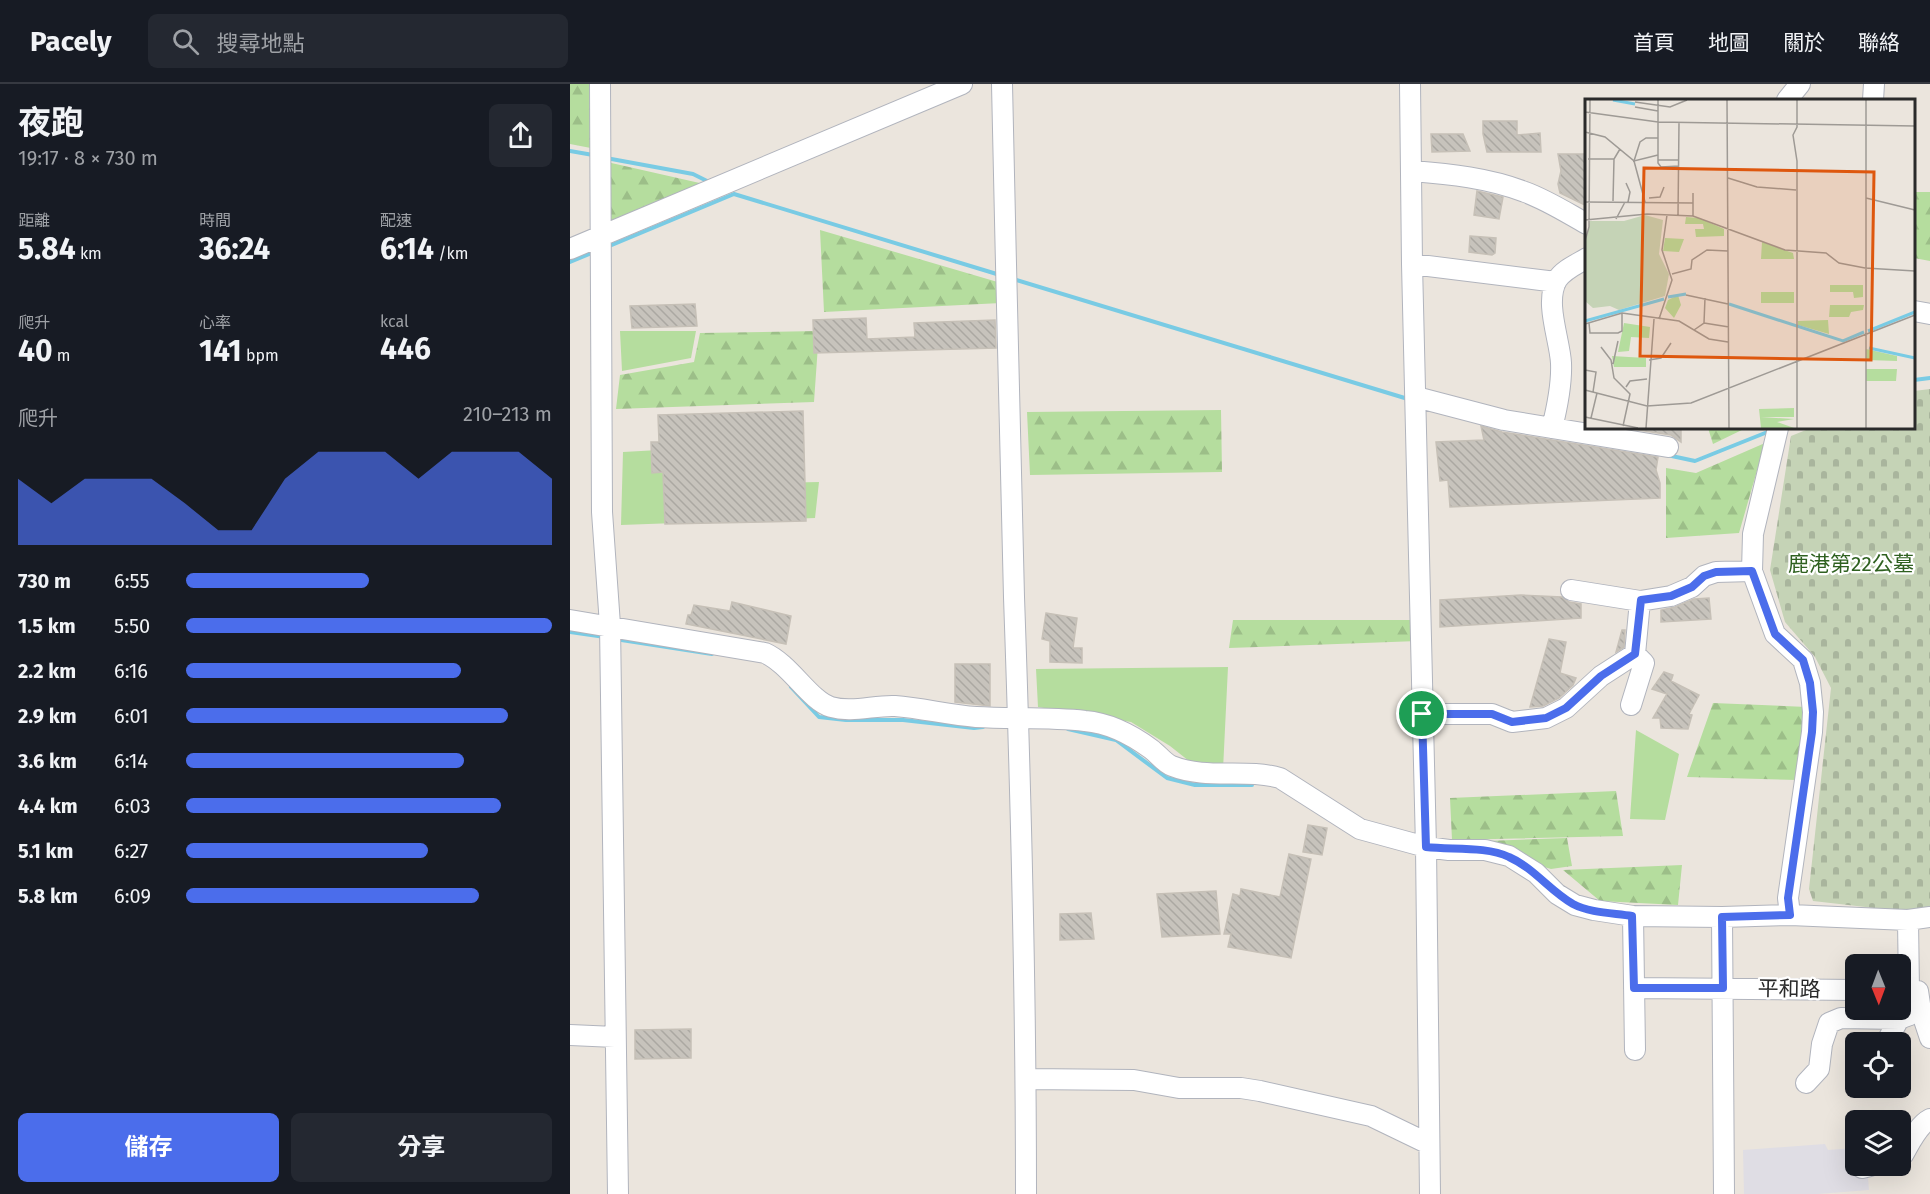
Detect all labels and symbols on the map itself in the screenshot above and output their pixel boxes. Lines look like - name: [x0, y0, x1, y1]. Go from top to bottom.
- inset map: [1585, 99, 1915, 429]
- park label: 鹿港第22公墓: [1788, 551, 1914, 577]
- pin: [1396, 688, 1447, 739]
- north arrow: [1845, 954, 1911, 1020]
- street label: 平和路: [1757, 975, 1821, 1003]

